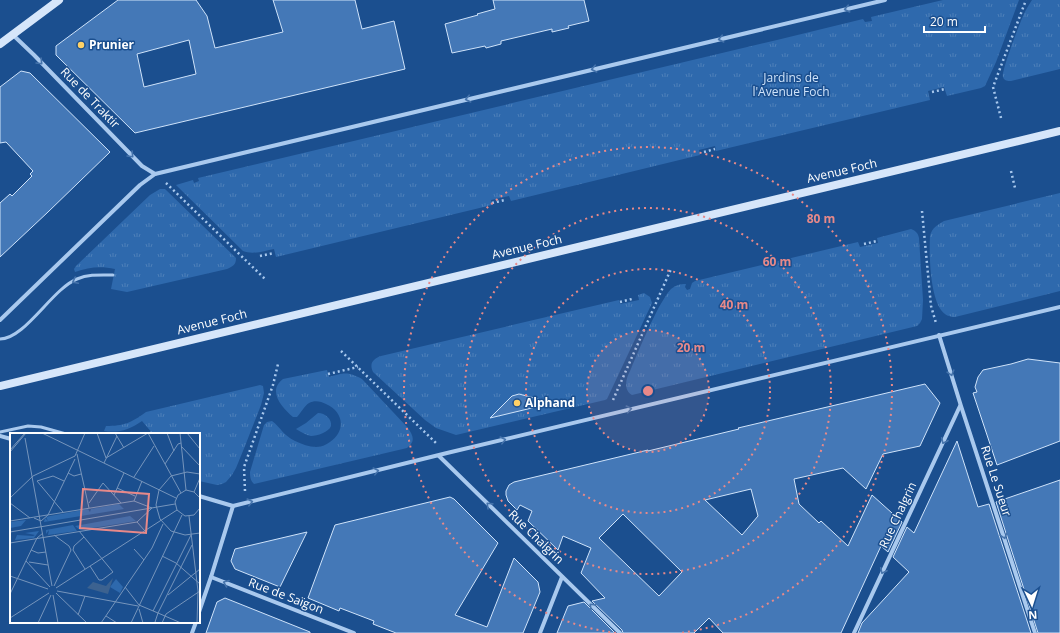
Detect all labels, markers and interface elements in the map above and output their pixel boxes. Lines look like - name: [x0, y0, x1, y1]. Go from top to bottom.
- one-way arrow: [844, 4, 851, 13]
- scale bar: [924, 8, 985, 34]
- text: 20 m: [930, 13, 958, 30]
- one-way arrow: [718, 35, 724, 43]
- place label: Prunier: [89, 36, 135, 53]
- marker: Prunier: [76, 40, 86, 50]
- one-way arrow: [35, 57, 43, 65]
- street label: Rue de Traktir: [57, 64, 124, 132]
- one-way arrow: [591, 65, 598, 73]
- park label: Jardins de l'Avenue Foch: [752, 69, 830, 100]
- one-way arrow: [465, 95, 471, 103]
- one-way arrow: [126, 150, 134, 158]
- street label: Avenue Foch: [805, 154, 879, 187]
- text: 80 m: [807, 210, 835, 227]
- street label: Avenue Foch: [490, 230, 564, 263]
- text: 60 m: [763, 253, 791, 270]
- one-way arrow: [72, 276, 79, 284]
- text: 40 m: [720, 296, 748, 313]
- street label: Avenue Foch: [175, 305, 249, 338]
- text: 20 m: [677, 339, 705, 356]
- one-way arrow: [946, 369, 955, 376]
- centre of rings: [641, 384, 655, 398]
- place label: Alphand: [525, 394, 575, 411]
- marker: Alphand: [512, 398, 522, 408]
- one-way arrow: [626, 406, 632, 414]
- inset map: [10, 433, 200, 623]
- one-way arrow: [499, 436, 506, 444]
- one-way arrow: [941, 437, 949, 444]
- street label: Rue Le Sueur: [977, 443, 1016, 519]
- one-way arrow: [373, 467, 380, 475]
- street label: Rue Chalgrin: [875, 479, 920, 551]
- one-way arrow: [247, 498, 253, 506]
- one-way arrow: [486, 503, 494, 510]
- street label: Rue Chalgrin: [505, 506, 568, 567]
- one-way arrow: [999, 533, 1007, 540]
- one-way arrow: [880, 567, 888, 575]
- street label: Rue de Saïgon: [246, 573, 326, 618]
- one-way arrow: [223, 580, 231, 588]
- north arrow: [1012, 585, 1052, 625]
- one-way arrow: [589, 603, 597, 611]
- text: N: [1028, 608, 1038, 623]

